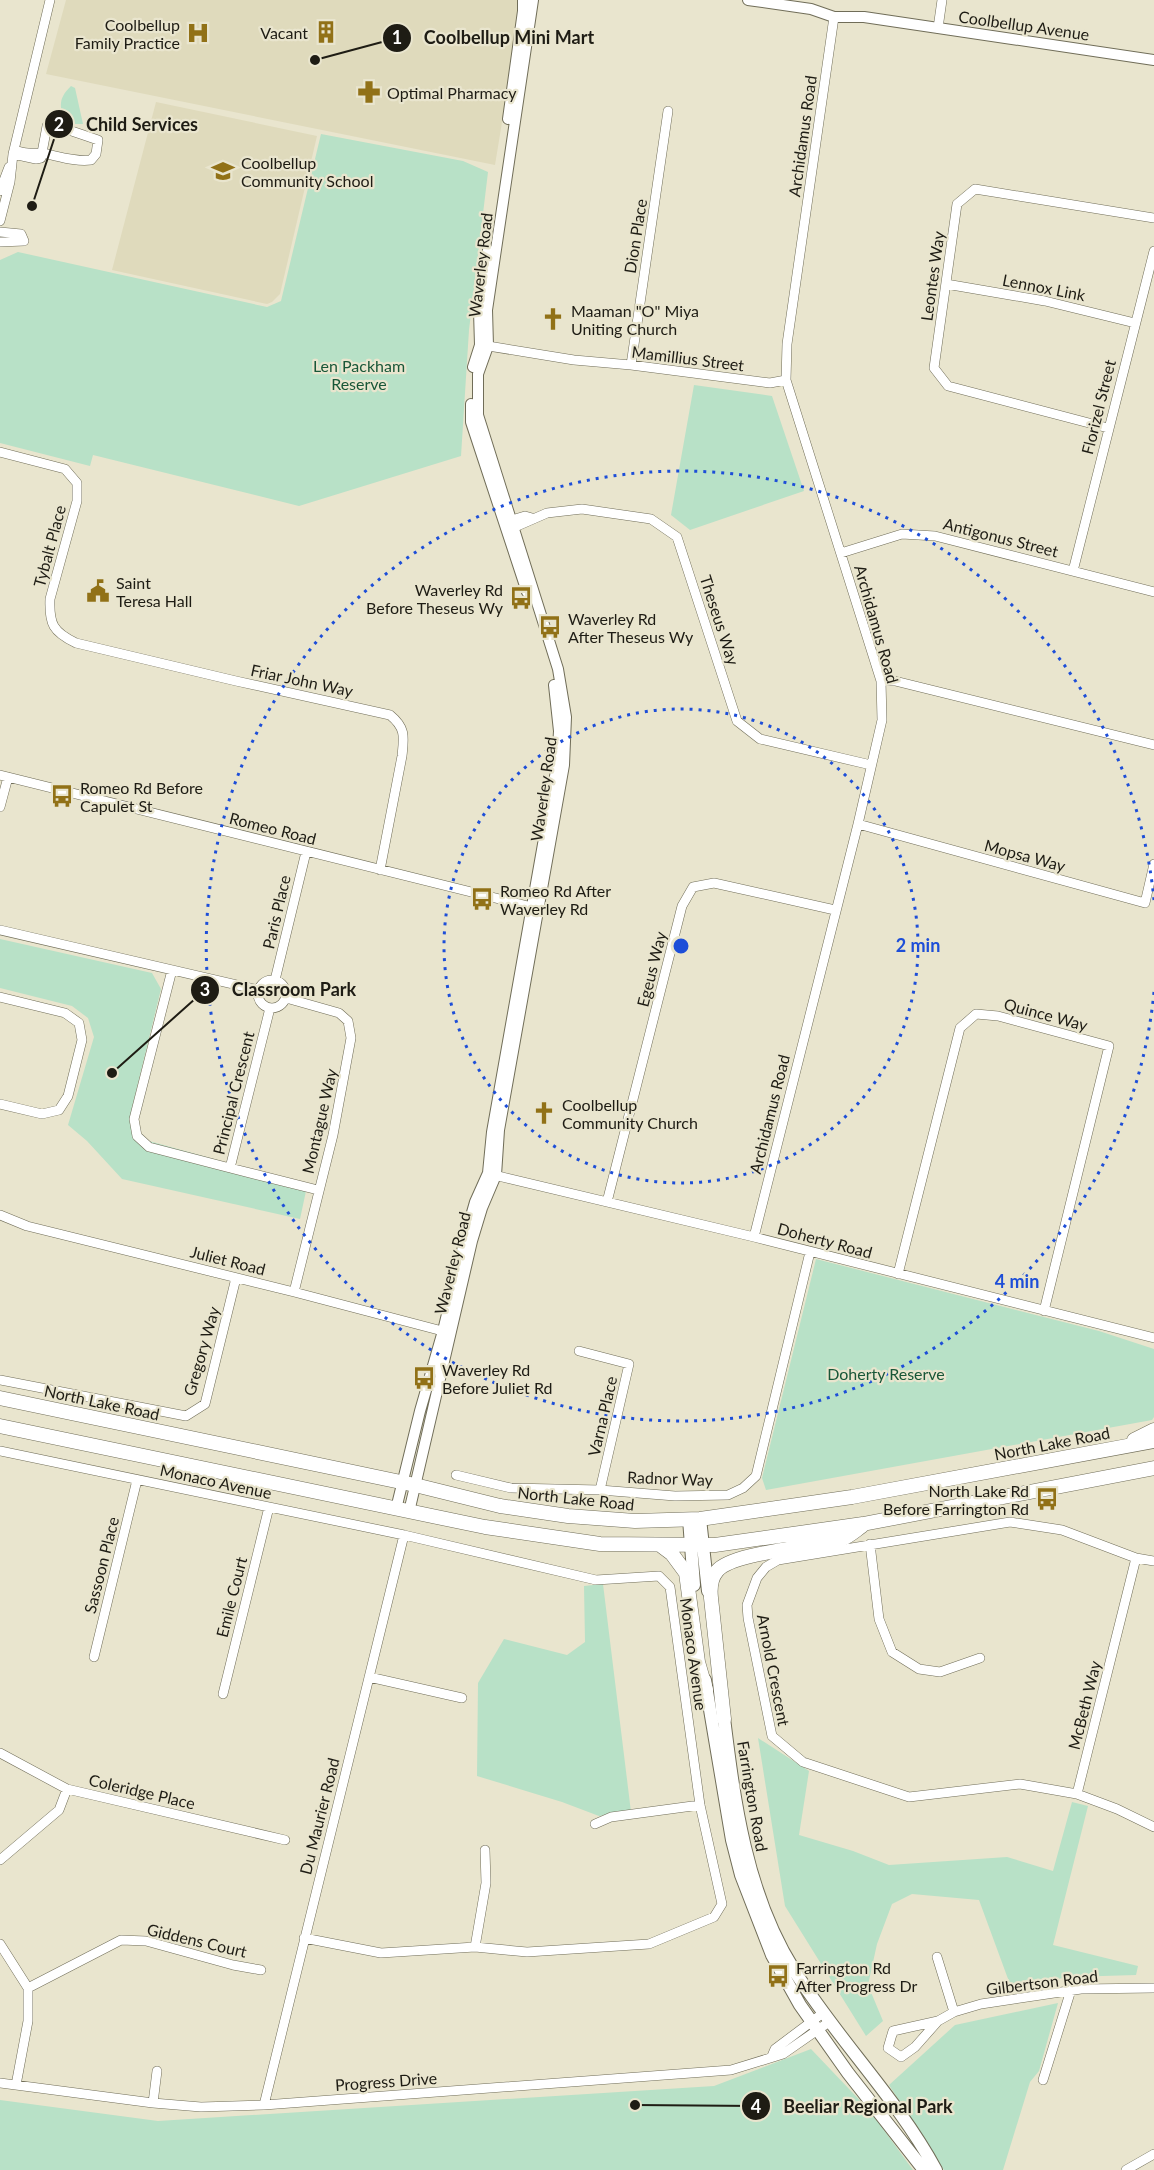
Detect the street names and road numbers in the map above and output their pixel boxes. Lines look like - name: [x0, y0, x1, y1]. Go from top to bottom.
- street label: Coolbellup Avenue: [957, 6, 1091, 44]
- street label: Archidamus Road: [784, 74, 820, 198]
- street label: Dion Place: [620, 197, 650, 275]
- street label: Waverley Road: [464, 212, 496, 318]
- street label: Leontes Way: [916, 229, 948, 322]
- street label: Lennox Link: [1001, 270, 1088, 304]
- street label: Mamillius Street: [631, 342, 746, 374]
- street label: Florizel Street: [1077, 357, 1119, 456]
- street label: Tybalt Place: [29, 503, 69, 589]
- street label: Antigonus Street: [942, 514, 1061, 561]
- street label: Archidamus Road: [851, 563, 903, 685]
- street label: Theseus Way: [697, 573, 744, 668]
- street label: Friar John Way: [249, 660, 356, 700]
- street label: Waverley Road: [526, 736, 560, 842]
- street label: Romeo Road: [228, 808, 318, 848]
- street label: Mopsa Way: [982, 835, 1068, 875]
- street label: Paris Place: [258, 873, 294, 951]
- street label: Egeus Way: [632, 929, 670, 1009]
- street label: Quince Way: [1002, 994, 1091, 1034]
- street label: Principal Crescent: [209, 1029, 258, 1157]
- street label: Archidamus Road: [745, 1052, 793, 1176]
- street label: Montague Way: [298, 1066, 341, 1175]
- street label: Waverley Road: [430, 1210, 474, 1316]
- street label: Doherty Road: [775, 1218, 875, 1262]
- street label: Juliet Road: [188, 1241, 268, 1279]
- street label: Gregory Way: [179, 1303, 223, 1398]
- street label: Varna Place: [584, 1374, 620, 1458]
- street label: North Lake Road: [43, 1380, 161, 1424]
- street label: North Lake Road: [993, 1422, 1111, 1464]
- street label: Monaco Avenue: [158, 1460, 274, 1502]
- street label: Radnor Way: [627, 1467, 714, 1489]
- street label: North Lake Road: [517, 1482, 635, 1514]
- street label: Sassoon Place: [80, 1515, 122, 1615]
- street label: Emile Court: [212, 1554, 250, 1639]
- street label: Monaco Avenue: [677, 1596, 711, 1712]
- street label: Arnold Crescent: [754, 1612, 794, 1728]
- street label: McBeth Way: [1064, 1658, 1104, 1751]
- street label: Farrington Road: [734, 1739, 772, 1853]
- street label: Du Maurier Road: [295, 1756, 343, 1876]
- street label: Coleridge Place: [87, 1770, 197, 1812]
- street label: Giddens Court: [145, 1919, 249, 1961]
- street label: Gilbertson Road: [985, 1966, 1099, 1998]
- street label: Progress Drive: [334, 2068, 438, 2094]

